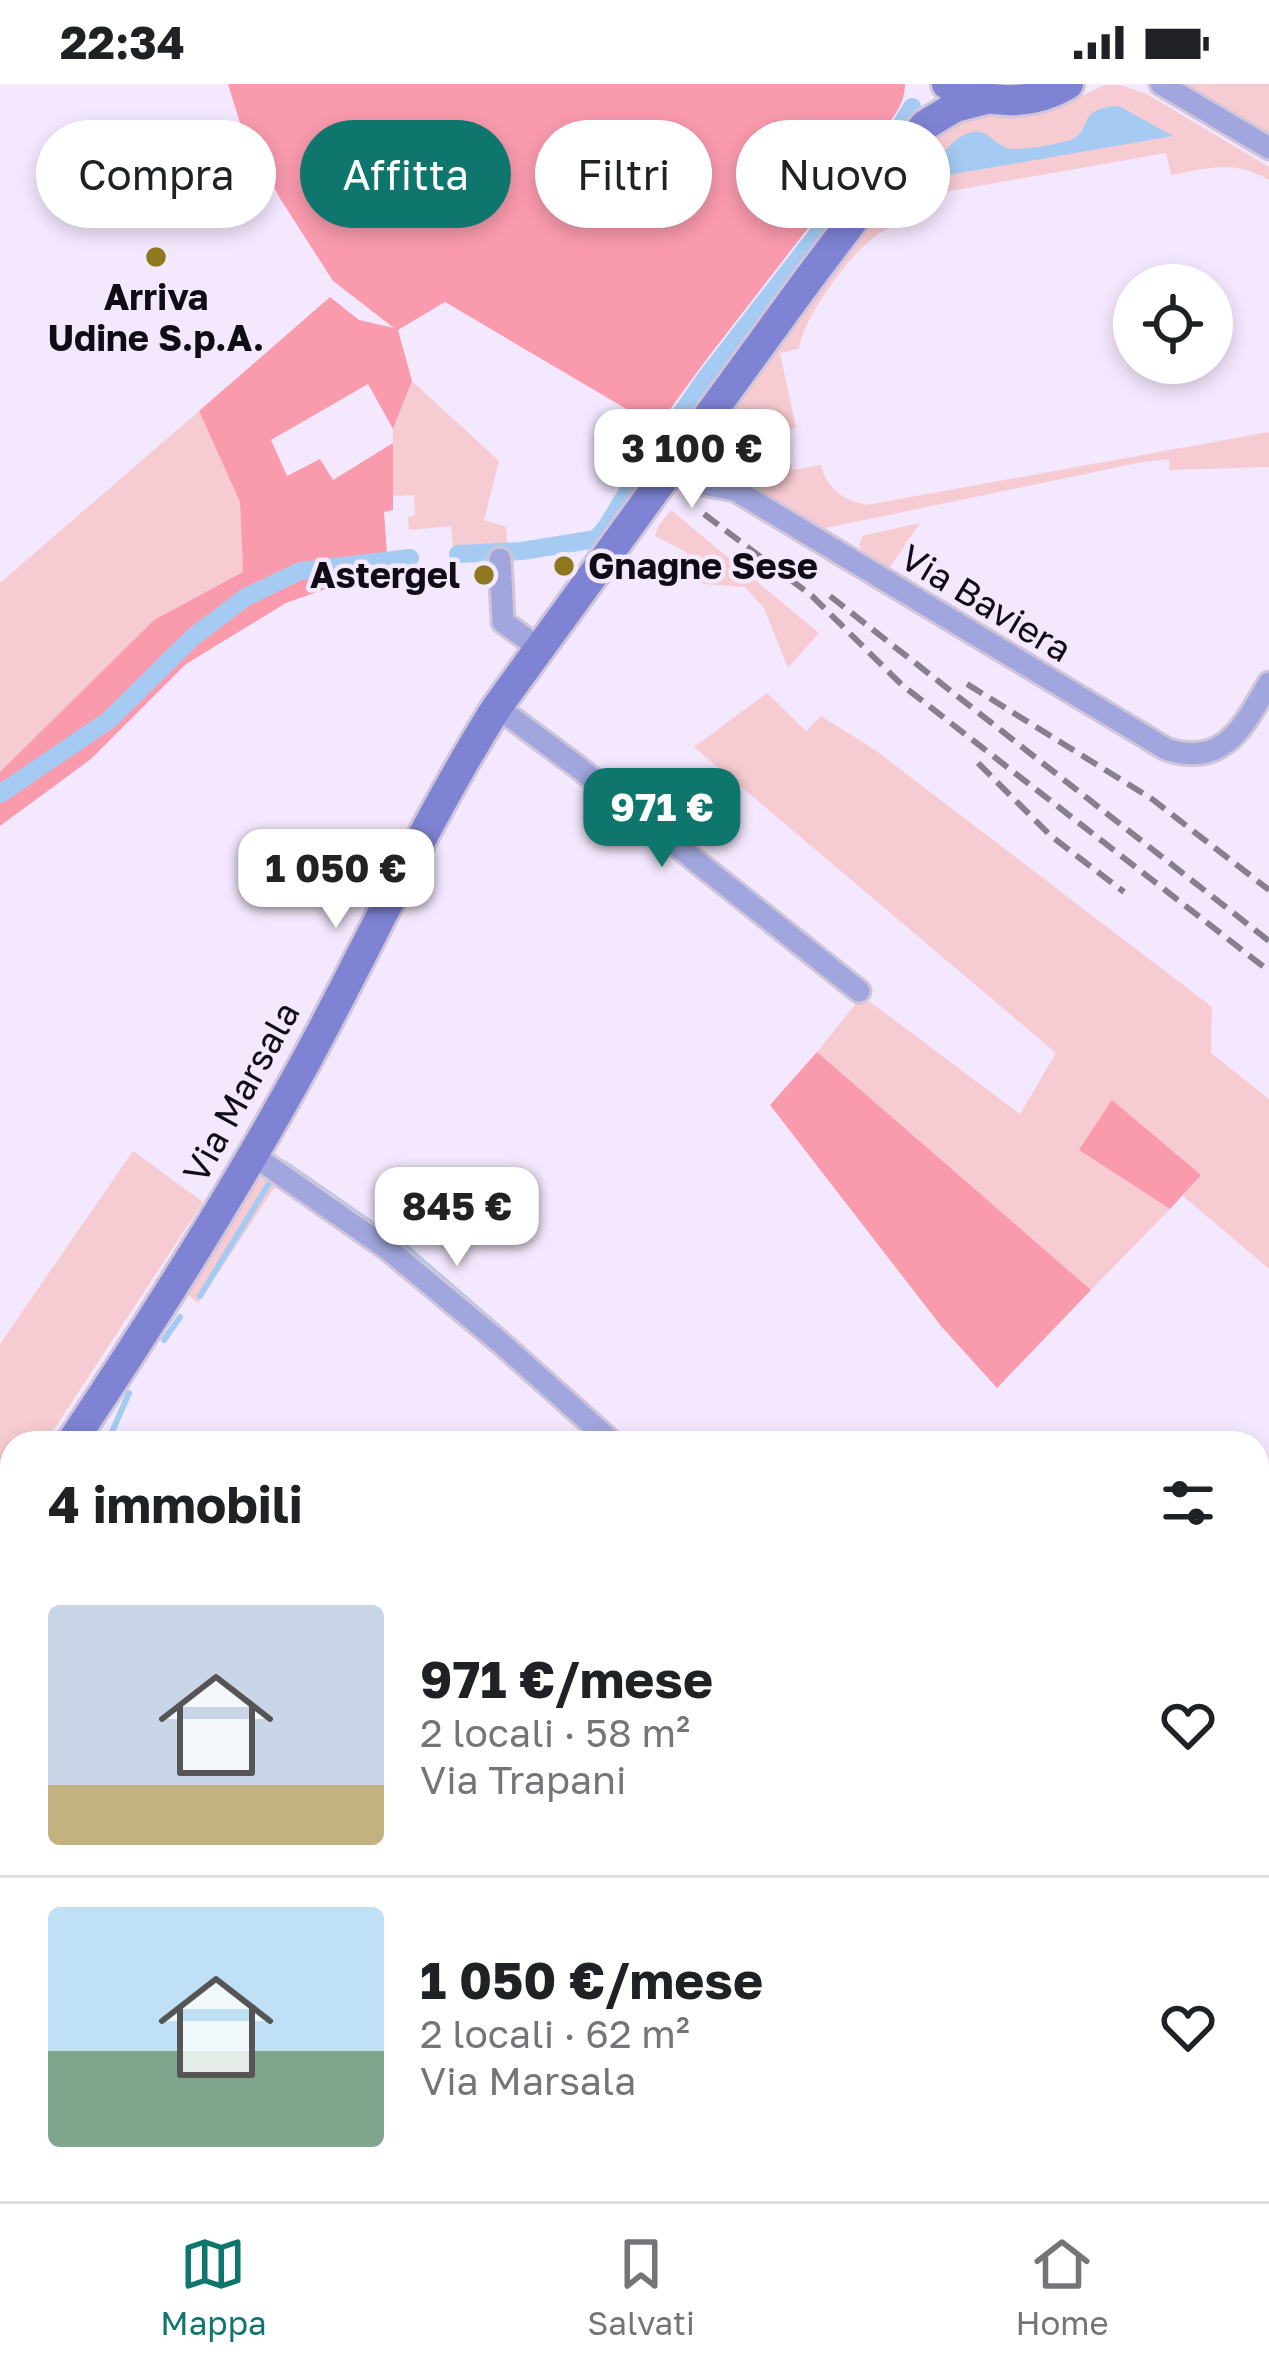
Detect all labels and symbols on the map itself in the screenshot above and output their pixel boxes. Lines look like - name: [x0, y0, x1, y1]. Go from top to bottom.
- marker: Arriva Udine S.p.A.: [143, 244, 169, 270]
- place label: Arriva Udine S.p.A.: [48, 275, 264, 359]
- pin: 3 100 €: [581, 409, 803, 511]
- street label: Via Baviera: [893, 535, 1079, 670]
- place label: Gnagne Sese: [588, 544, 818, 587]
- place label: Astergel: [310, 553, 460, 596]
- marker: Gnagne Sese: [551, 553, 577, 579]
- marker: Astergel: [471, 562, 497, 588]
- pin: 971 €: [578, 768, 746, 870]
- pin: 1 050 €: [225, 829, 447, 931]
- street label: Via Marsala: [173, 994, 308, 1190]
- pin: 845 €: [373, 1167, 541, 1269]

